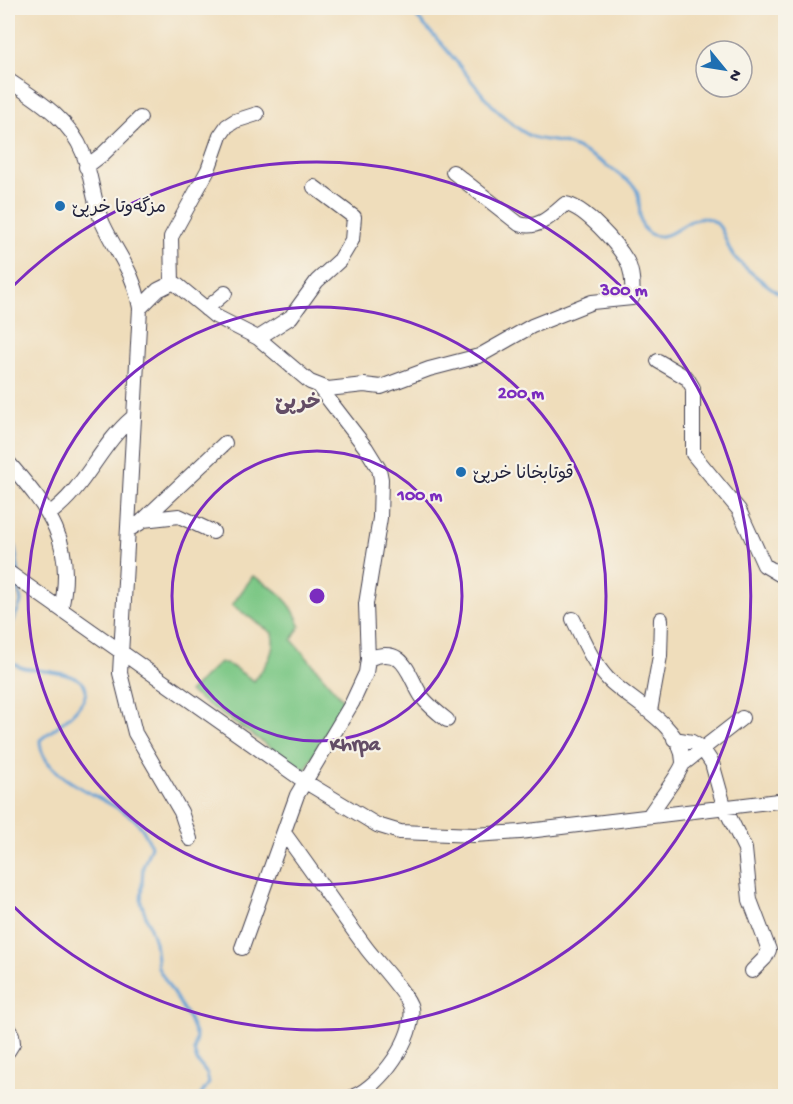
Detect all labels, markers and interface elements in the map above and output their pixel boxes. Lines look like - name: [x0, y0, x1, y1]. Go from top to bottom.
- north arrow: [694, 39, 754, 99]
- text: N: [723, 65, 745, 84]
- place label: مزگەوتا خرپێ: [72, 196, 166, 219]
- marker: مزگەوتا خرپێ: [53, 199, 67, 213]
- text: 300 m: [600, 281, 648, 302]
- text: 200 m: [498, 384, 544, 405]
- district label: خرپێ: [275, 392, 321, 417]
- place label: قوتابخانا خرپێ: [473, 464, 574, 485]
- marker: قوتابخانا خرپێ: [454, 465, 468, 479]
- text: 100 m: [397, 486, 443, 507]
- centre of rings: [307, 586, 327, 606]
- district label: Khrpa: [329, 735, 381, 758]

